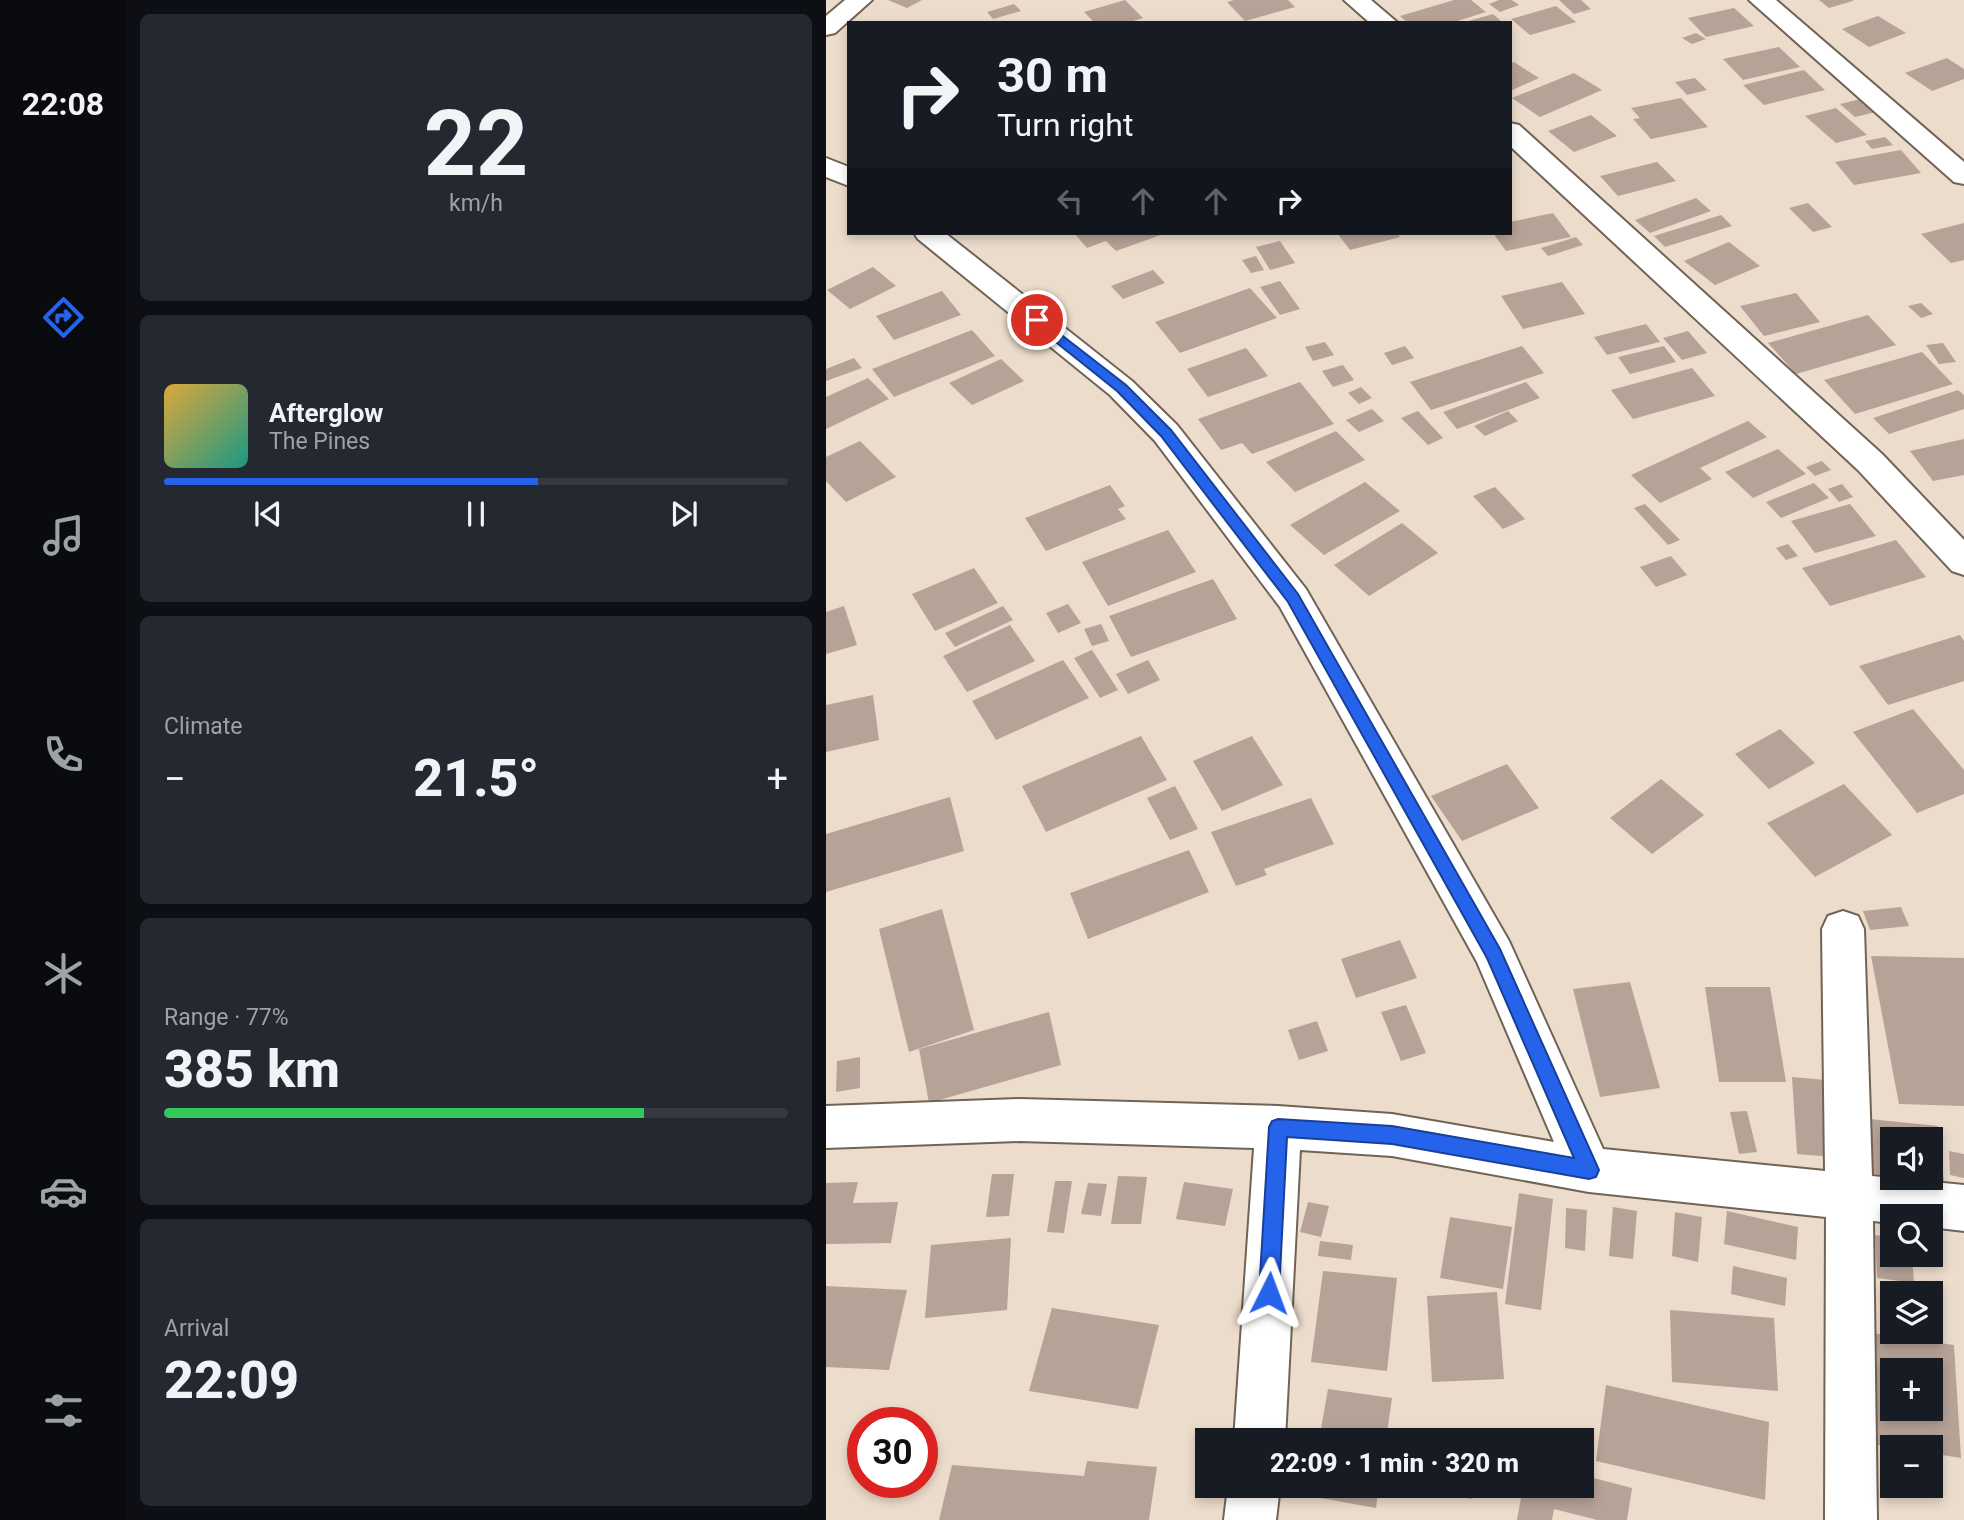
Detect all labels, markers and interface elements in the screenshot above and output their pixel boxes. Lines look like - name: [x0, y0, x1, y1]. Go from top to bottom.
- text: 30 m: [997, 47, 1108, 104]
- icon: right: [882, 49, 973, 140]
- text: 22:08: [22, 85, 104, 123]
- text: 22: [424, 91, 528, 197]
- text: Turn right: [997, 106, 1133, 144]
- icon: left: [1051, 182, 1089, 220]
- icon: ahead: [1124, 182, 1162, 220]
- icon: ahead: [1197, 182, 1235, 220]
- icon: right: [1270, 182, 1308, 220]
- text: km/h: [449, 190, 503, 217]
- pin: [1007, 290, 1067, 350]
- icon: directions: [39, 293, 88, 342]
- icon: arrive: [1018, 301, 1056, 339]
- text: Afterglow: [269, 398, 383, 428]
- text: The Pines: [269, 428, 370, 455]
- icon: previous: [249, 495, 287, 533]
- icon: pause: [457, 495, 495, 533]
- icon: next: [665, 495, 703, 533]
- icon: music: [39, 511, 88, 560]
- text: Climate: [164, 713, 243, 740]
- icon: phone: [39, 730, 88, 779]
- text: 21.5°: [413, 748, 539, 809]
- text: −: [164, 757, 186, 801]
- text: +: [766, 757, 788, 801]
- icon: climate: [39, 949, 88, 998]
- text: Range · 77%: [164, 1004, 289, 1031]
- text: 385 km: [164, 1039, 340, 1100]
- map controls: [1880, 1127, 1943, 1498]
- button: sound: [1880, 1127, 1943, 1190]
- icon: car: [39, 1167, 88, 1216]
- button: search: [1880, 1204, 1943, 1267]
- position arrow: [1232, 1256, 1306, 1330]
- button: layers: [1880, 1281, 1943, 1344]
- text: Arrival: [164, 1315, 229, 1342]
- text: 22:09: [164, 1350, 299, 1411]
- button: +: [1880, 1358, 1943, 1421]
- icon: filters: [39, 1386, 88, 1435]
- speed limit sign: 30: [847, 1407, 938, 1498]
- button: −: [1880, 1435, 1943, 1498]
- text: 22:09 · 1 min · 320 m: [1270, 1448, 1519, 1478]

